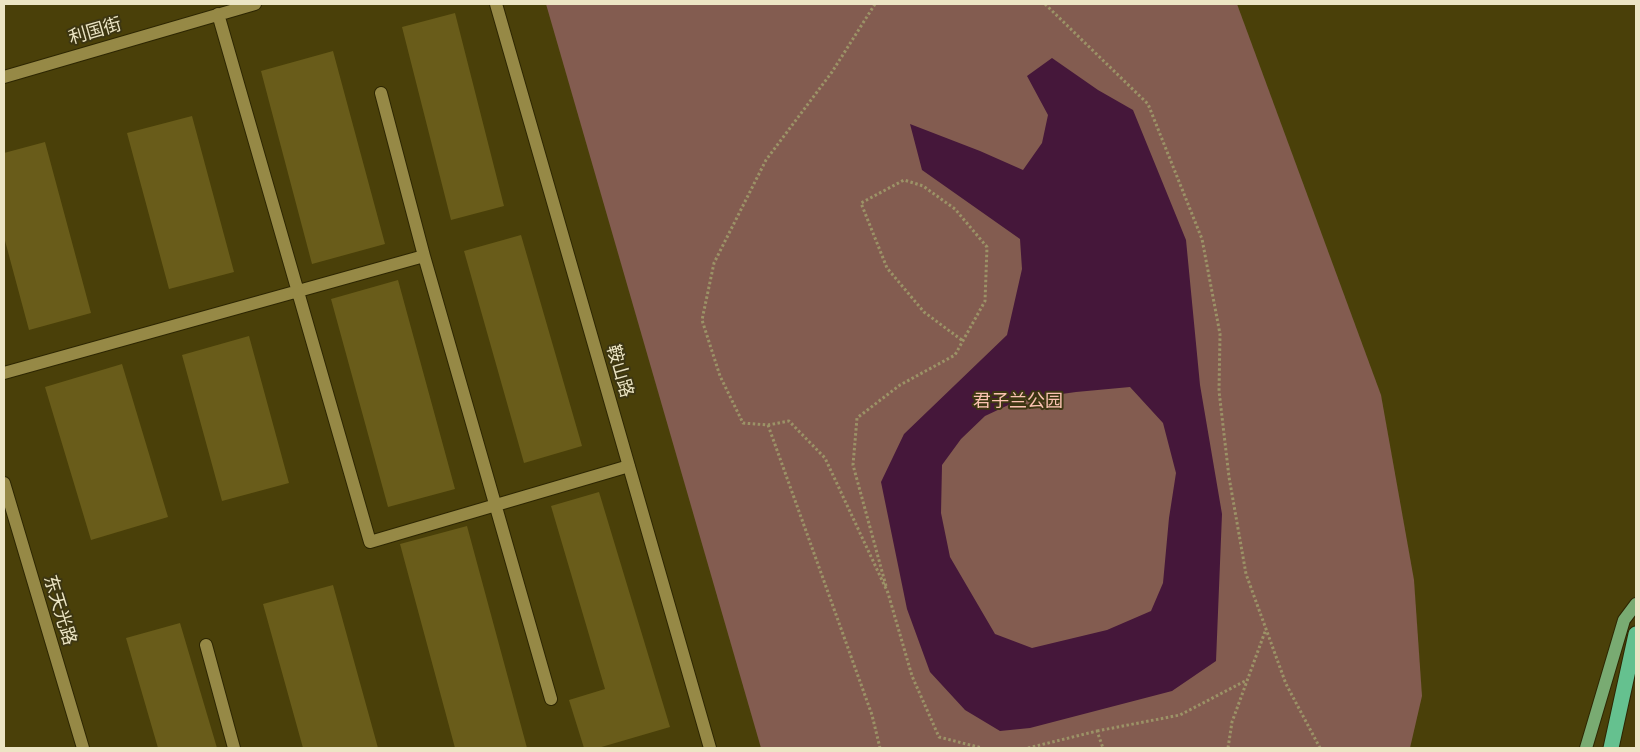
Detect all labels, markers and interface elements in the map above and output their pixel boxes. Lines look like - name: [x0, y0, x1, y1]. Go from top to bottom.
- street label: 利国街: [66, 13, 124, 49]
- street label: 鞍山路: [602, 342, 638, 400]
- park label: 君子兰公园: [973, 390, 1063, 412]
- street label: 东天光路: [39, 572, 81, 648]

